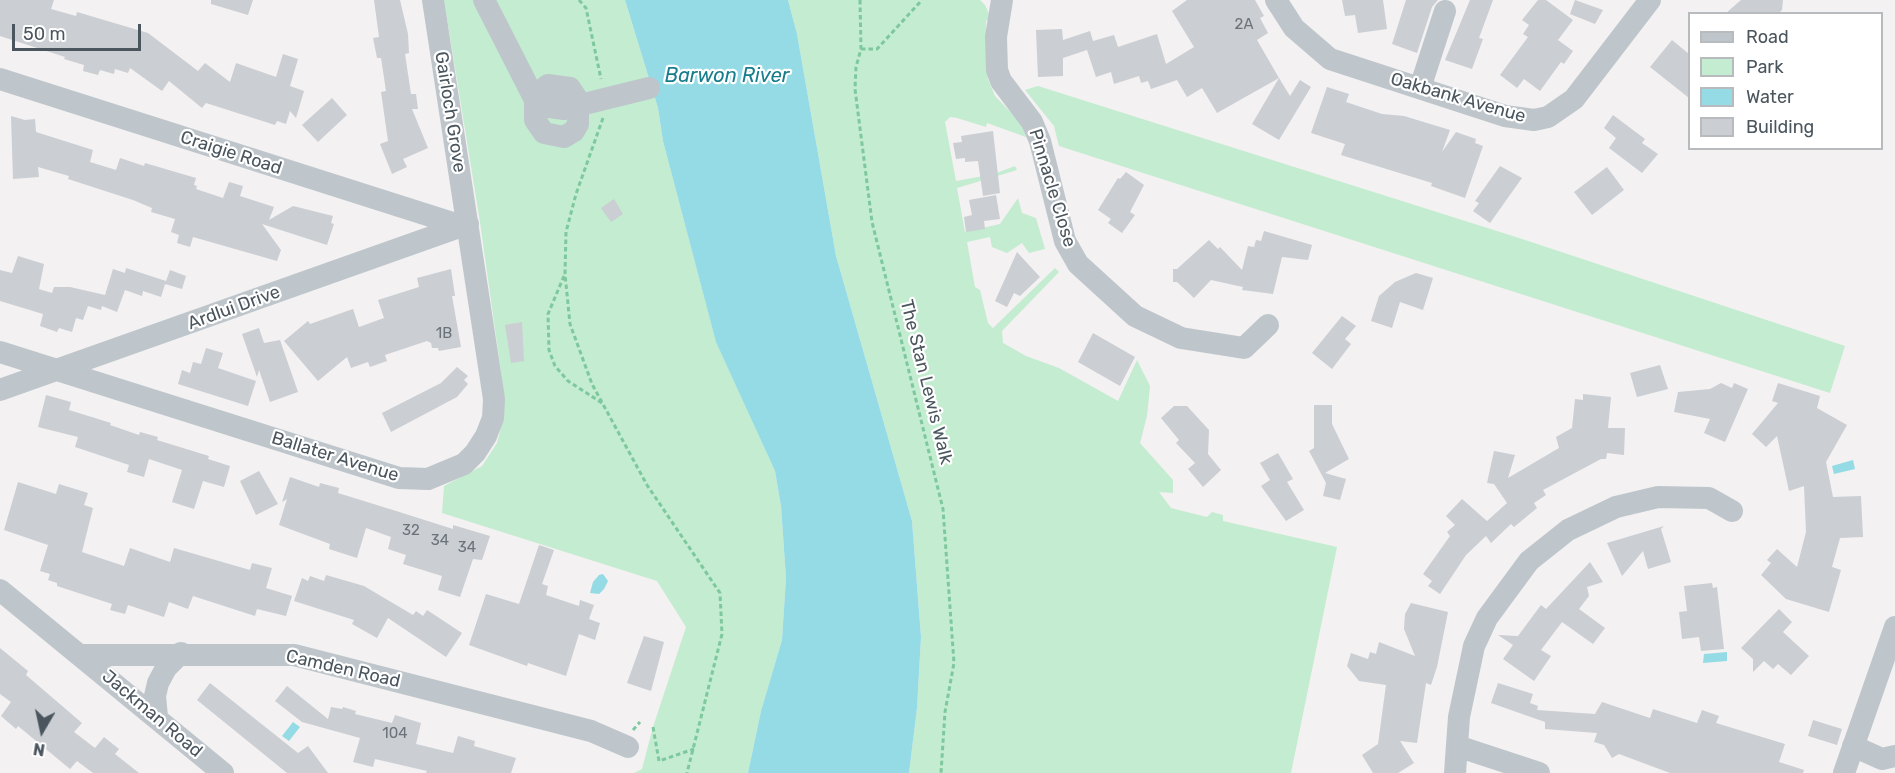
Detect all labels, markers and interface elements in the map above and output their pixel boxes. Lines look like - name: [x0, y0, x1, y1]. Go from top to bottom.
- scale bar: [15, 12, 144, 50]
- legend: [1688, 12, 1883, 150]
- house number: 2A: [1235, 16, 1253, 34]
- text: 50 m: [23, 23, 66, 45]
- text: Road: [1746, 26, 1789, 48]
- street label: Gairloch Grove: [430, 50, 470, 174]
- text: Park: [1746, 56, 1783, 78]
- water label: Barwon River: [665, 64, 789, 88]
- street label: Oakbank Avenue: [1388, 68, 1528, 128]
- text: Water: [1746, 86, 1794, 108]
- text: Building: [1746, 116, 1814, 138]
- street label: Craigie Road: [178, 126, 284, 180]
- street label: Pinnacle Close: [1024, 126, 1080, 250]
- street label: Ardlui Drive: [185, 281, 283, 335]
- street label: The Stan Lewis Walk: [895, 298, 957, 466]
- house number: 1B: [436, 325, 452, 343]
- street label: Ballater Avenue: [269, 427, 401, 487]
- house number: 32: [402, 522, 420, 540]
- house number: 34: [431, 532, 449, 550]
- house number: 34: [458, 539, 476, 557]
- street label: Camden Road: [284, 645, 402, 693]
- street label: Jackman Road: [97, 666, 207, 762]
- north arrow: [12, 701, 72, 761]
- house number: 104: [382, 725, 408, 743]
- text: N: [32, 739, 46, 760]

